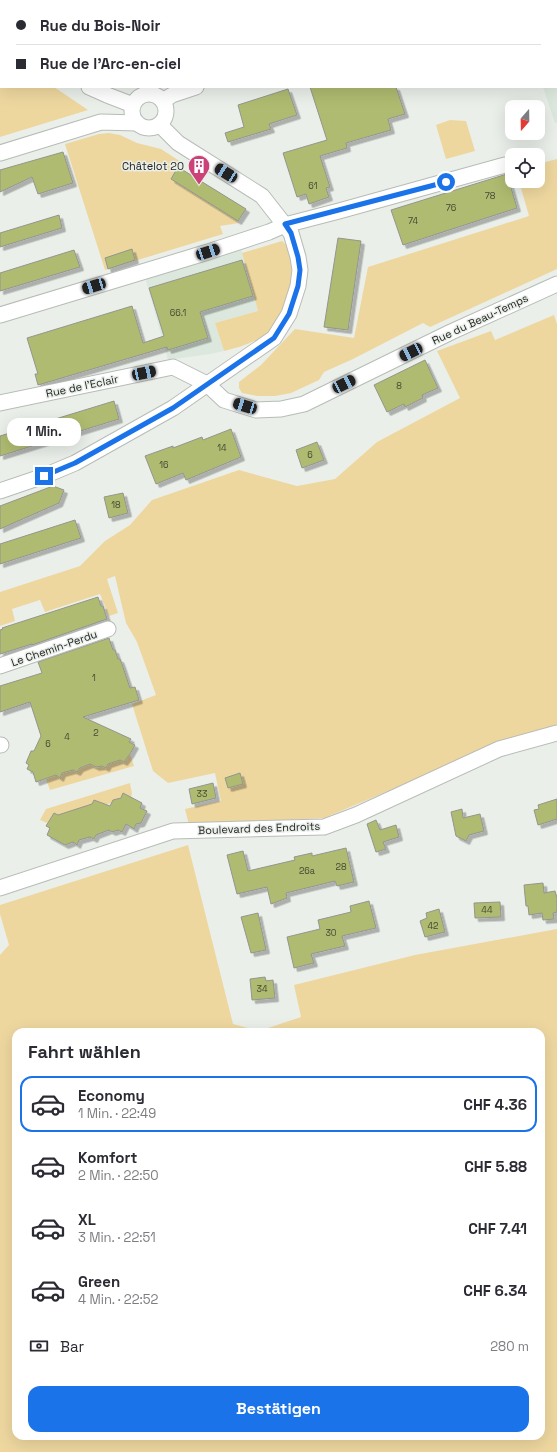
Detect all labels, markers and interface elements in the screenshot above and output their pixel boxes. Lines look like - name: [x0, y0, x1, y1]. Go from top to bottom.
- text: Rue du Bois-Noir: [40, 16, 160, 35]
- text: Rue de l'Arc-en-ciel: [40, 54, 181, 73]
- north arrow: [505, 100, 545, 140]
- map controls: [505, 100, 545, 188]
- button: locate: [505, 148, 545, 188]
- building icon: Châtelot 20: [186, 153, 212, 186]
- place label: Châtelot 20: [122, 159, 184, 173]
- car: [213, 162, 239, 184]
- route start: [437, 173, 455, 191]
- house number: 61: [308, 180, 318, 192]
- house number: 78: [485, 190, 496, 202]
- house number: 76: [446, 202, 457, 214]
- house number: 74: [408, 215, 418, 227]
- car: [195, 243, 221, 261]
- car: [81, 277, 107, 295]
- street label: Rue du Beau-Temps: [430, 290, 531, 347]
- house number: 66.1: [170, 307, 187, 319]
- car: [398, 341, 424, 363]
- car: [131, 365, 157, 381]
- street label: Rue de l'Eclair: [45, 372, 119, 400]
- car: [331, 373, 357, 395]
- house number: 8: [396, 380, 402, 392]
- car: [232, 397, 258, 415]
- callout: 1 Min.: [7, 418, 81, 446]
- text: 1 Min.: [26, 423, 62, 440]
- house number: 14: [217, 442, 227, 454]
- house number: 6: [307, 449, 313, 461]
- house number: 16: [159, 459, 169, 471]
- route end: [35, 467, 53, 485]
- house number: 18: [111, 499, 121, 511]
- street label: Le Chemin-Perdu: [9, 627, 99, 669]
- house number: 1: [92, 672, 96, 684]
- house number: 2: [93, 727, 99, 739]
- house number: 4: [64, 731, 70, 743]
- house number: 6: [45, 738, 51, 750]
- house number: 33: [197, 788, 207, 800]
- street label: Boulevard des Endroits: [198, 819, 321, 837]
- house number: 28: [335, 861, 347, 873]
- house number: 26a: [299, 865, 315, 877]
- house number: 44: [481, 904, 493, 916]
- house number: 42: [427, 920, 439, 932]
- house number: 30: [325, 927, 337, 939]
- house number: 34: [256, 983, 268, 995]
- text: Fahrt wählen: [28, 1040, 141, 1063]
- icon: car: [30, 1086, 66, 1122]
- text: Economy: [78, 1086, 145, 1105]
- text: CHF 4.36: [463, 1095, 527, 1114]
- text: 1 Min. · 22:49: [78, 1105, 156, 1122]
- icon: car: [30, 1148, 66, 1184]
- text: Komfort: [78, 1148, 137, 1167]
- text: CHF 5.88: [464, 1157, 527, 1176]
- text: 2 Min. · 22:50: [78, 1167, 159, 1184]
- icon: car: [30, 1210, 66, 1246]
- text: XL: [78, 1210, 96, 1229]
- text: CHF 7.41: [468, 1219, 527, 1238]
- text: 3 Min. · 22:51: [78, 1229, 156, 1246]
- icon: car: [30, 1272, 66, 1308]
- text: Green: [78, 1272, 120, 1291]
- text: CHF 6.34: [463, 1281, 527, 1300]
- text: 4 Min. · 22:52: [78, 1291, 158, 1308]
- icon: cash: [28, 1335, 50, 1357]
- text: Bar: [60, 1337, 84, 1356]
- text: 280 m: [490, 1338, 529, 1355]
- button: Bestätigen: [28, 1386, 529, 1432]

